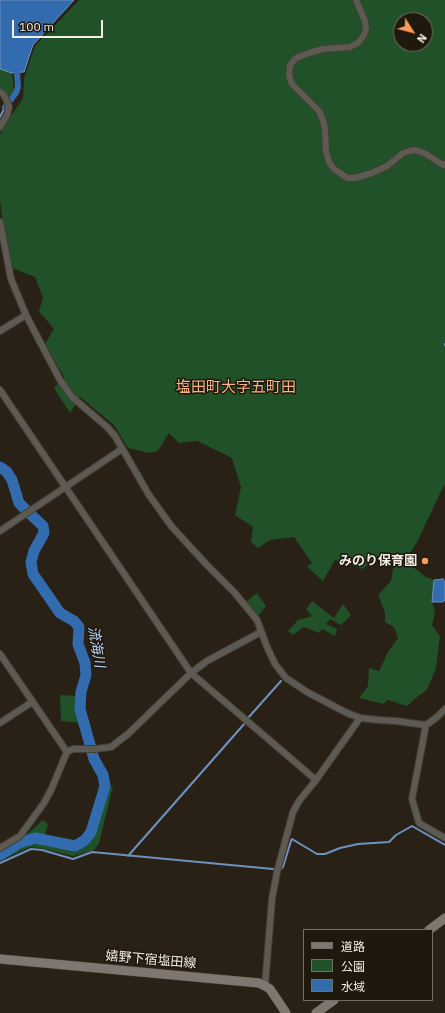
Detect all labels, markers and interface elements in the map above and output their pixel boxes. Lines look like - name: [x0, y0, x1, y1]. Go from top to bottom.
- scale bar: [14, 12, 105, 38]
- north arrow: [393, 12, 433, 52]
- text: 100 m: [19, 19, 54, 34]
- text: N: [414, 31, 430, 46]
- district label: 塩田町大字五町田: [176, 379, 296, 397]
- place label: みのり保育園: [339, 553, 417, 569]
- marker: みのり保育園: [420, 556, 430, 566]
- water label: 流海川: [84, 625, 108, 669]
- legend: [303, 929, 433, 1001]
- text: 道路: [341, 939, 365, 954]
- street label: 嬉野下宿塩田線: [105, 948, 197, 972]
- text: 公園: [341, 959, 365, 974]
- text: 水域: [341, 979, 365, 994]

